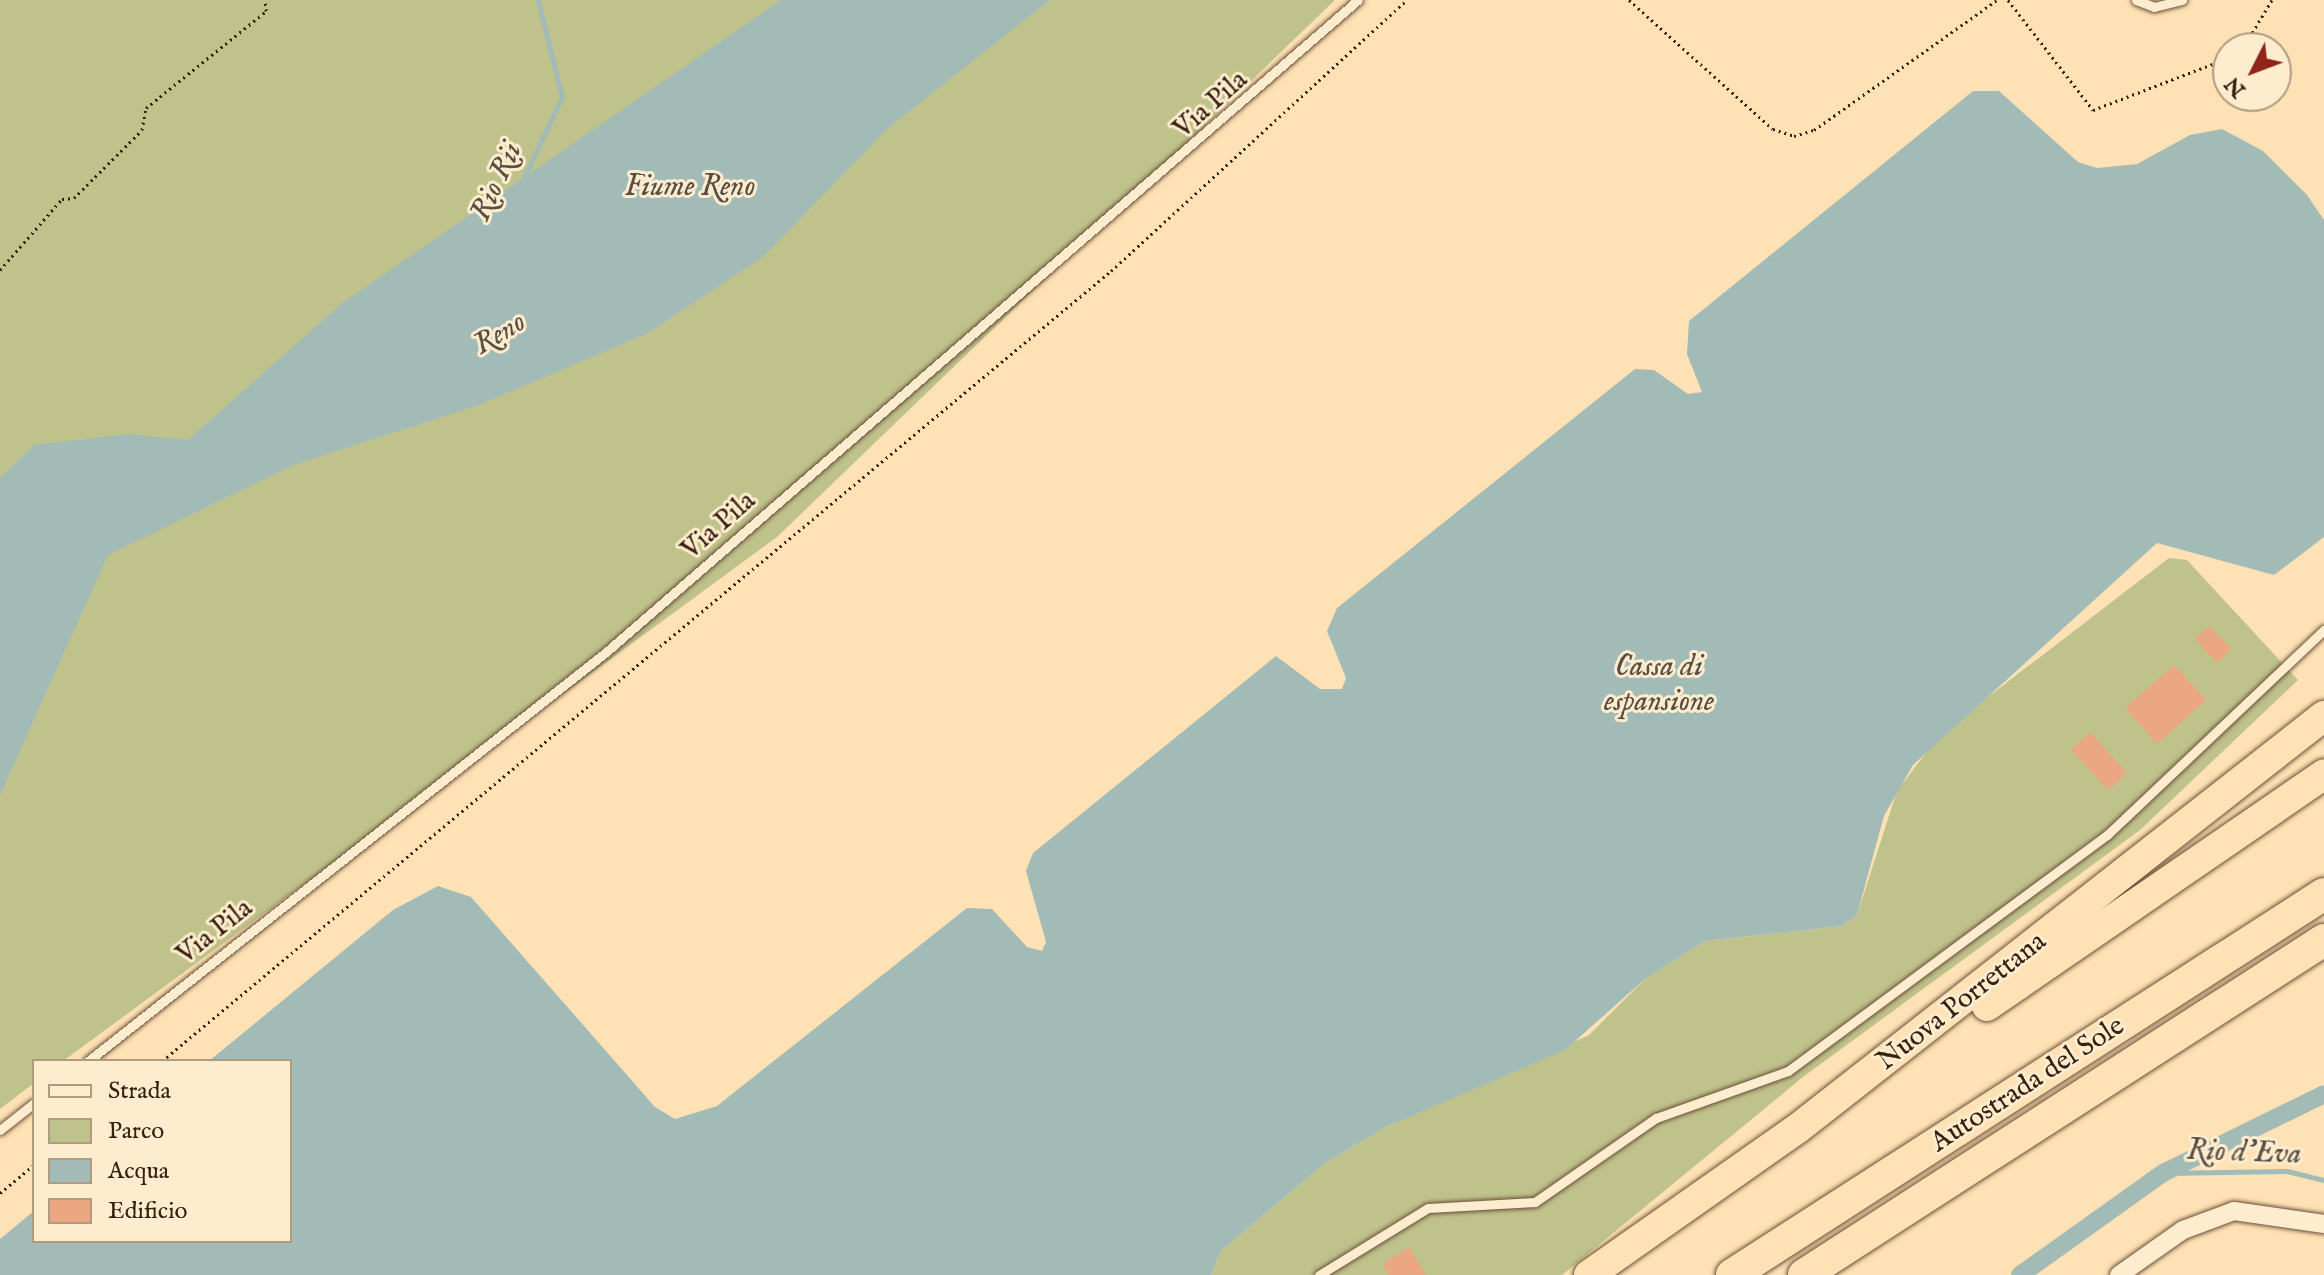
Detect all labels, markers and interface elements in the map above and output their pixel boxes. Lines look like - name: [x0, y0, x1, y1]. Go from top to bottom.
- north arrow: [2212, 32, 2292, 112]
- street label: Via Pila: [1167, 64, 1255, 146]
- text: N: [2219, 70, 2252, 103]
- water label: Rio Rii: [463, 137, 531, 227]
- water label: Fiume Reno: [625, 169, 755, 205]
- water label: Reno: [467, 305, 533, 363]
- street label: Via Pila: [675, 485, 763, 567]
- water label: Cassa di espansione: [1604, 649, 1714, 720]
- street label: Via Pila: [170, 892, 260, 972]
- street label: Nuova Porrettana: [1871, 925, 2053, 1079]
- street label: Autostrada del Sole: [1925, 1010, 2131, 1160]
- legend: [32, 1059, 292, 1243]
- text: Strada: [108, 1076, 171, 1107]
- text: Parco: [108, 1116, 164, 1147]
- water label: Rio d'Eva: [2186, 1133, 2302, 1173]
- text: Acqua: [108, 1156, 169, 1187]
- text: Edificio: [108, 1196, 187, 1227]

